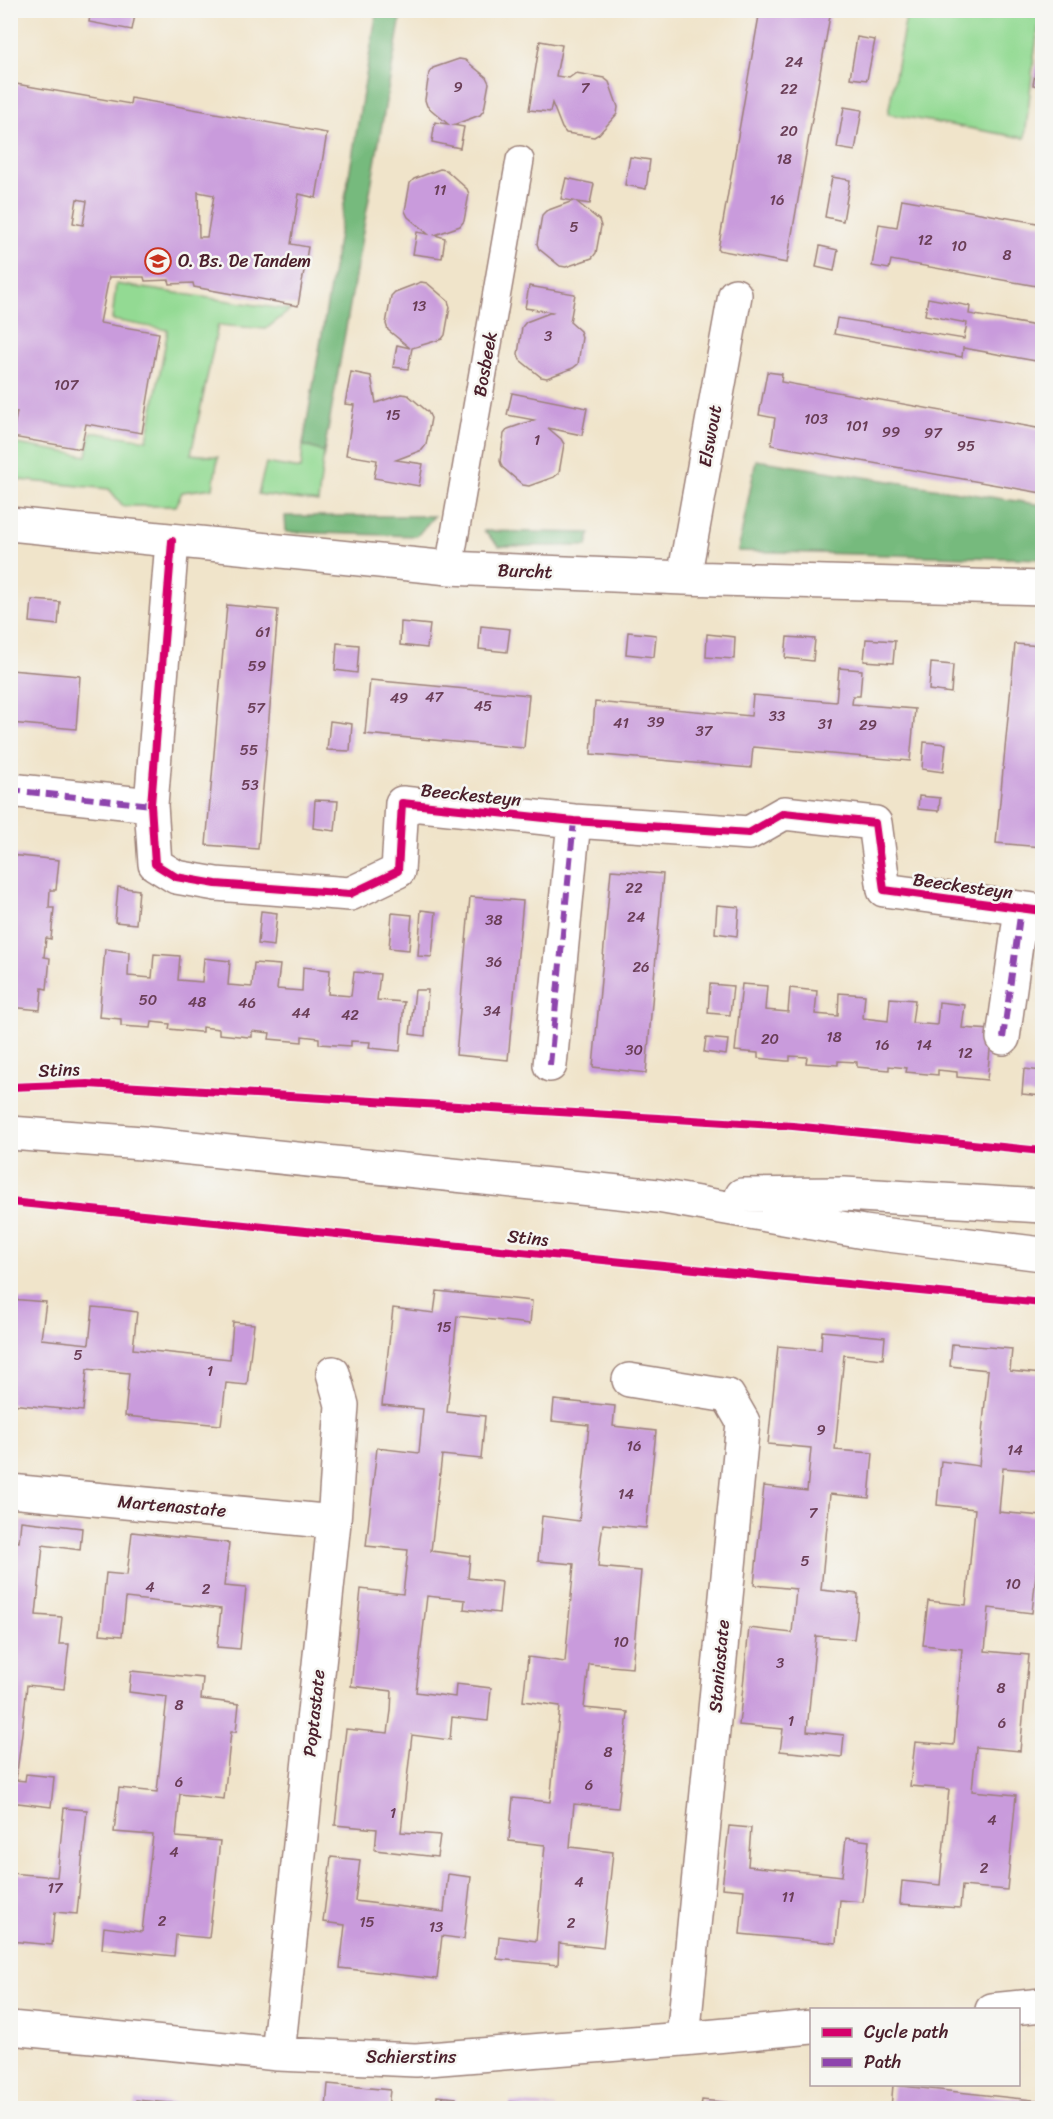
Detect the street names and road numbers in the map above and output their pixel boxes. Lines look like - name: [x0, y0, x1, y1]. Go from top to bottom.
- street label: Bosbeek: [464, 329, 506, 399]
- street label: Elswout: [689, 402, 731, 470]
- street label: Burcht: [497, 554, 553, 588]
- street label: Beeckesteyn: [419, 774, 523, 816]
- street label: Beeckesteyn: [911, 863, 1015, 909]
- street label: Stins: [38, 1053, 81, 1087]
- street label: Stins: [506, 1220, 551, 1256]
- street label: Martenastate: [116, 1485, 228, 1527]
- street label: Staniastate: [699, 1618, 739, 1714]
- street label: Poptastate: [293, 1668, 335, 1758]
- street label: Schierstins: [366, 2041, 457, 2073]

